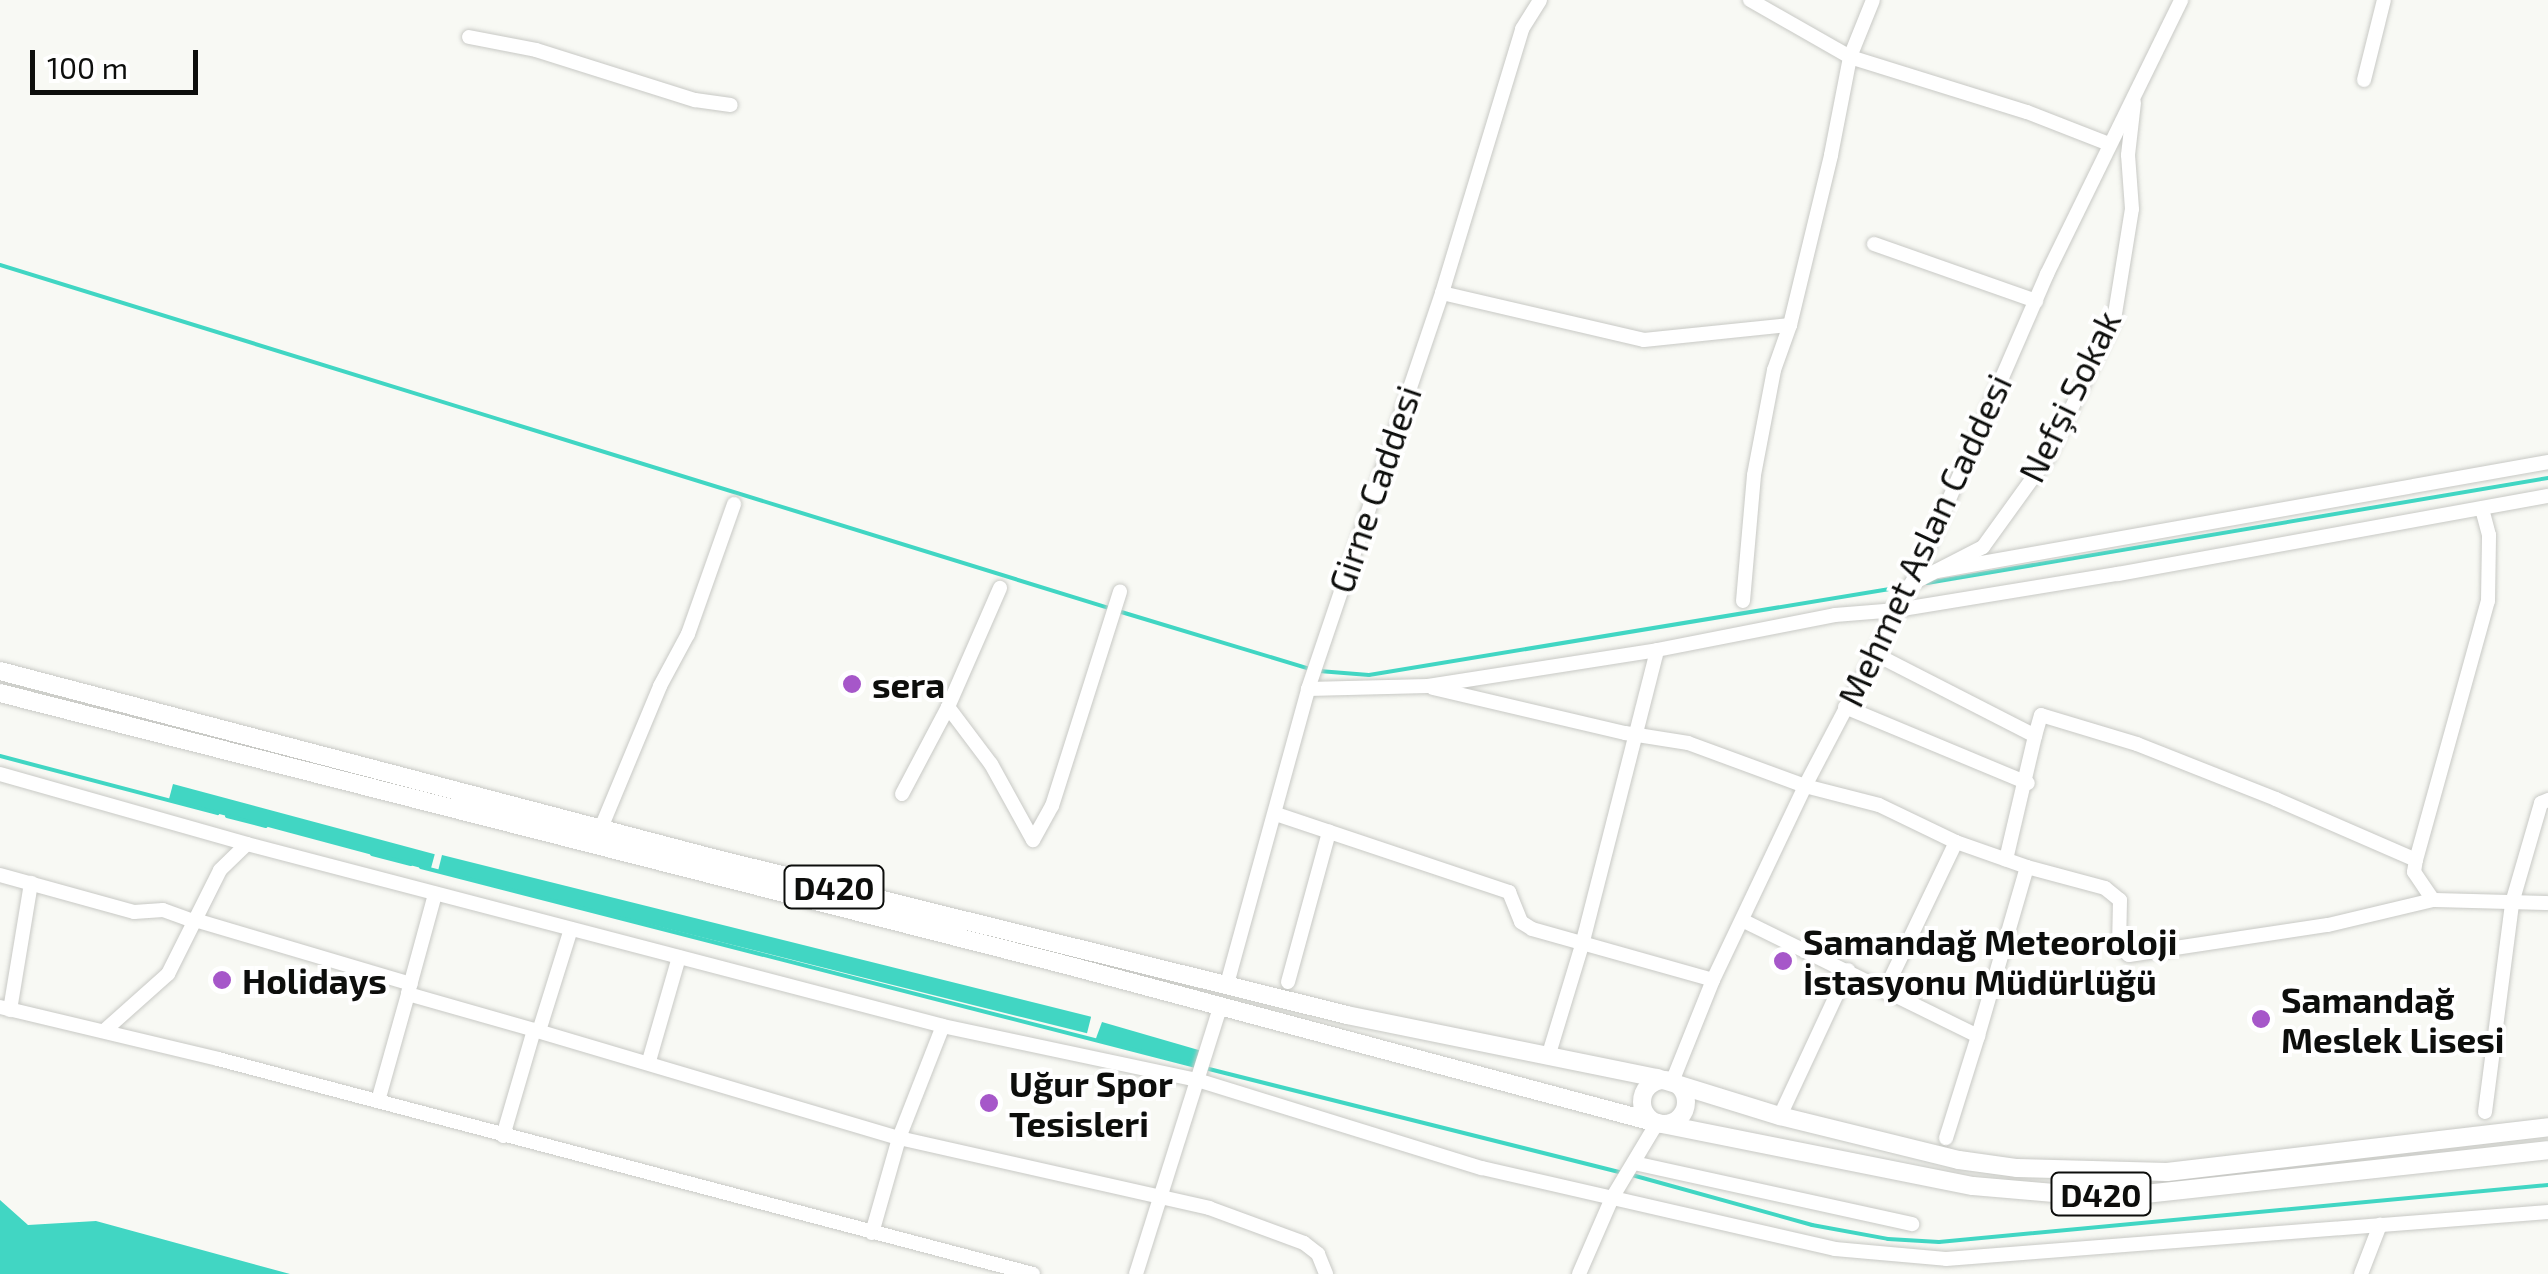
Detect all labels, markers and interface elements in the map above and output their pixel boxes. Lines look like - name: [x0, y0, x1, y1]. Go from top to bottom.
- scale bar: [35, 30, 202, 92]
- text: 100 m: [47, 49, 128, 85]
- street label: Nefşi Sokak: [2009, 303, 2129, 489]
- street label: Mehmet Aslan Caddesi: [1828, 367, 2020, 713]
- street label: Girne Caddesi: [1319, 380, 1429, 598]
- place label: sera: [872, 663, 945, 705]
- marker: sera: [841, 673, 863, 695]
- road number: D420: [782, 860, 886, 914]
- place label: Samandağ Meteoroloji İstasyonu Müdürlüğü: [1803, 920, 2177, 1002]
- marker: Samandağ Meteoroloji İstasyonu Müdürlüğü: [1772, 950, 1794, 972]
- place label: Holidays: [242, 959, 387, 1001]
- marker: Holidays: [211, 969, 233, 991]
- place label: Samandağ Meslek Lisesi: [2281, 978, 2505, 1060]
- marker: Samandağ Meslek Lisesi: [2250, 1008, 2272, 1030]
- place label: Uğur Spor Tesisleri: [1009, 1062, 1174, 1144]
- marker: Uğur Spor Tesisleri: [978, 1092, 1000, 1114]
- road number: D420: [2048, 1167, 2154, 1221]

